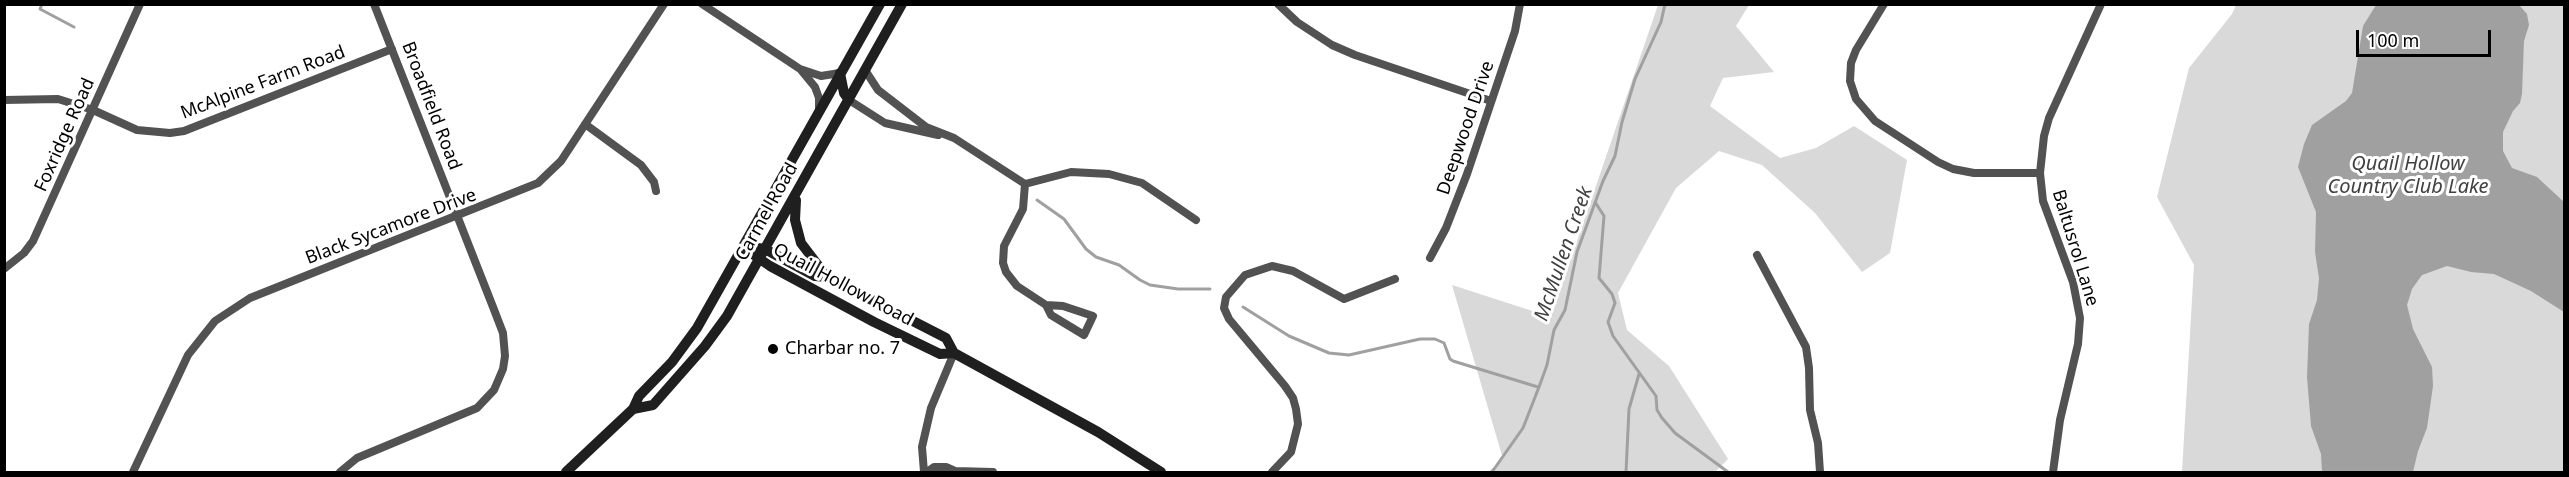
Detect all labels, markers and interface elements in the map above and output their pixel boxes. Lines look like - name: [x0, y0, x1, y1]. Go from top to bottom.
- scale bar: [2359, 18, 2494, 56]
- text: 100 m: [2367, 28, 2419, 52]
- street label: Broadfield Road: [397, 39, 465, 173]
- street label: McAlpine Farm Road: [178, 42, 348, 124]
- street label: Deepwood Drive: [1433, 58, 1499, 198]
- street label: Foxridge Road: [30, 75, 100, 195]
- water label: Quail Hollow Country Club Lake: [2328, 152, 2488, 199]
- street label: Carmel Road: [731, 159, 803, 265]
- street label: Black Sycamore Drive: [302, 184, 480, 270]
- water label: McMullen Creek: [1530, 184, 1598, 324]
- street label: Baltusrol Lane: [2047, 187, 2103, 309]
- street label: Quail Hollow Road: [769, 239, 917, 331]
- place label: Charbar no. 7: [785, 338, 900, 360]
- marker: Charbar no. 7: [766, 342, 780, 356]

